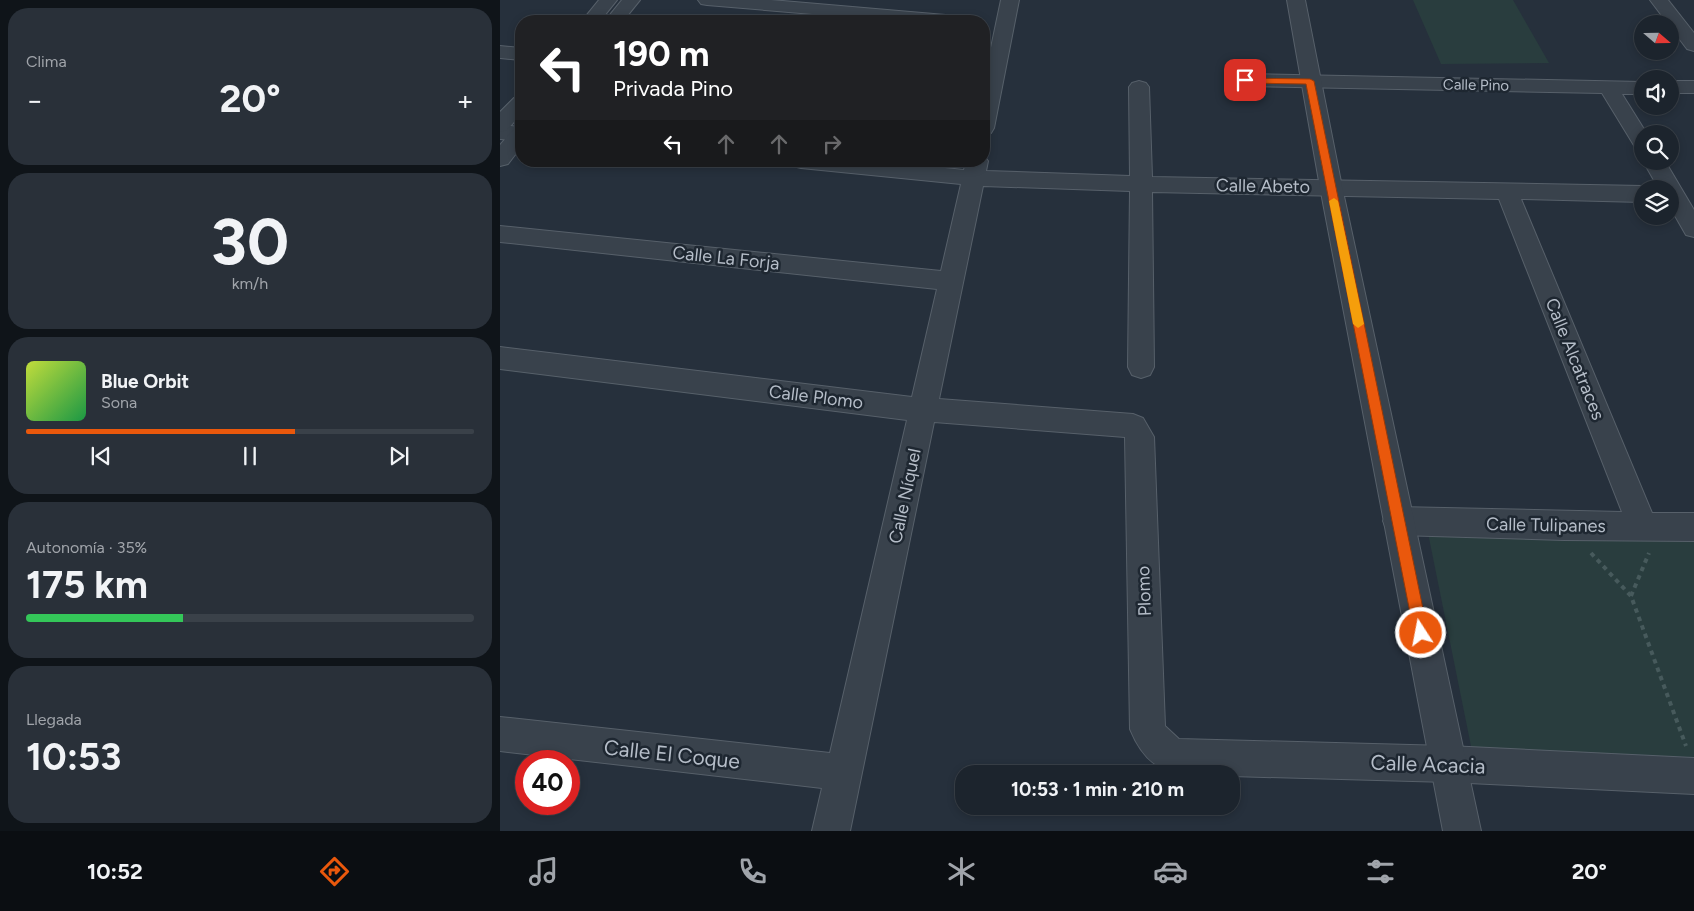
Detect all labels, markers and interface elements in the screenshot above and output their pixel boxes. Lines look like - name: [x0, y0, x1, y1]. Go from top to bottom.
- north arrow: [1634, 15, 1679, 60]
- map controls: [1634, 15, 1679, 225]
- text: 190 m: [613, 33, 710, 75]
- icon: left: [530, 35, 595, 100]
- text: Clima: [26, 52, 67, 71]
- pin: [1224, 59, 1266, 101]
- icon: arrive: [1231, 66, 1259, 94]
- button: sound: [1634, 70, 1679, 115]
- text: Privada Pino: [613, 75, 733, 102]
- street label: Calle Pino: [1443, 75, 1510, 95]
- text: 20°: [220, 76, 281, 122]
- text: −: [26, 83, 43, 117]
- text: +: [457, 83, 474, 117]
- button: search: [1634, 125, 1679, 170]
- icon: left: [659, 130, 687, 158]
- icon: ahead: [712, 130, 740, 158]
- icon: ahead: [765, 130, 793, 158]
- icon: right: [818, 130, 846, 158]
- street label: Calle Abeto: [1216, 174, 1310, 198]
- button: layers: [1634, 180, 1679, 225]
- text: 30: [211, 202, 289, 280]
- street label: Calle La Forja: [671, 241, 781, 275]
- text: km/h: [232, 274, 268, 293]
- street label: Calle Alcatraces: [1541, 295, 1609, 423]
- text: Blue Orbit: [101, 370, 189, 393]
- street label: Calle Plomo: [768, 380, 864, 414]
- text: Sona: [101, 393, 137, 412]
- icon: previous: [87, 442, 115, 470]
- icon: pause: [236, 442, 264, 470]
- icon: next: [385, 442, 413, 470]
- street label: Calle Níquel: [884, 446, 926, 546]
- street label: Calle Tulipanes: [1486, 513, 1606, 537]
- text: Autonomía · 35%: [26, 538, 147, 557]
- text: 175 km: [26, 562, 148, 608]
- street label: Plomo: [1132, 565, 1156, 617]
- position arrow: [1394, 606, 1446, 658]
- text: Llegada: [26, 710, 82, 729]
- text: 10:53: [26, 734, 121, 780]
- street label: Calle El Coque: [603, 734, 741, 774]
- speed limit sign: 40: [515, 750, 580, 815]
- street label: Calle Acacia: [1370, 750, 1486, 778]
- text: 10:53 · 1 min · 210 m: [1011, 778, 1184, 801]
- icon: directions: [317, 854, 352, 889]
- icon: music: [526, 854, 561, 889]
- icon: phone: [735, 854, 770, 889]
- icon: climate: [944, 854, 979, 889]
- icon: car: [1153, 854, 1188, 889]
- icon: filters: [1363, 854, 1398, 889]
- text: 10:52: [87, 858, 143, 885]
- text: 20°: [1572, 858, 1607, 885]

